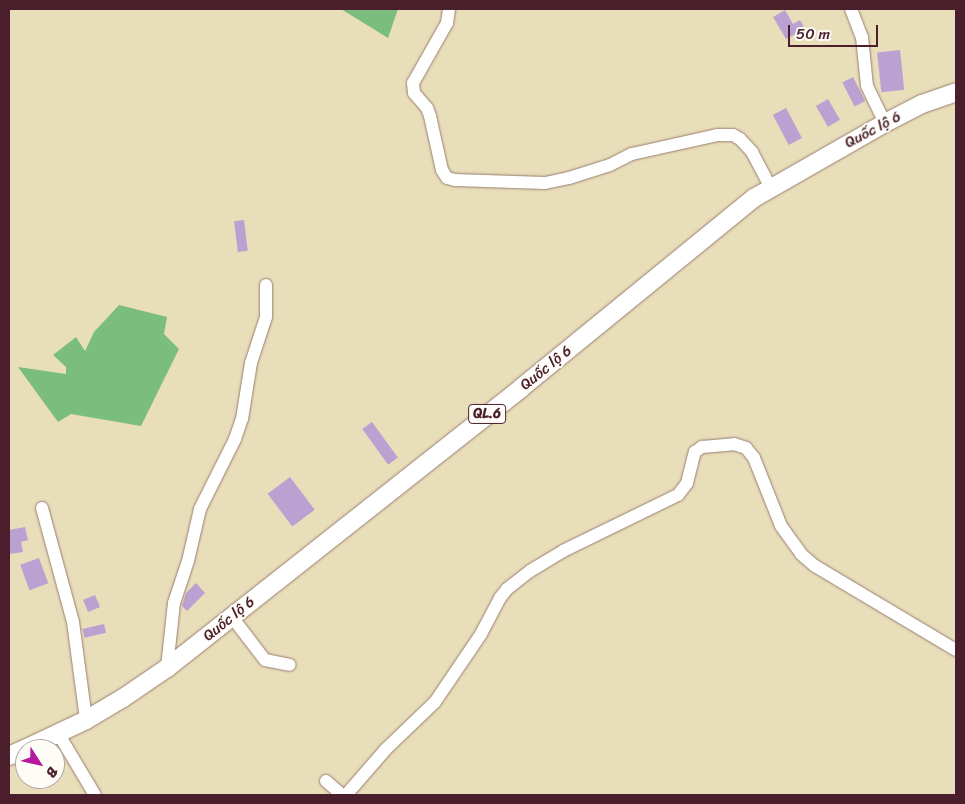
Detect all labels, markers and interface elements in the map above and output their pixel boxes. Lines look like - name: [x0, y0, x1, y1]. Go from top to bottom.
- scale bar: [790, 15, 880, 47]
- text: 50 m: [796, 21, 830, 47]
- street label: Quốc lộ 6: [842, 108, 904, 152]
- street label: Quốc lộ 6: [517, 342, 575, 394]
- road number: QL.6: [467, 402, 507, 426]
- street label: Quốc lộ 6: [200, 593, 258, 645]
- north arrow: [15, 739, 65, 789]
- text: B: [39, 762, 65, 783]

